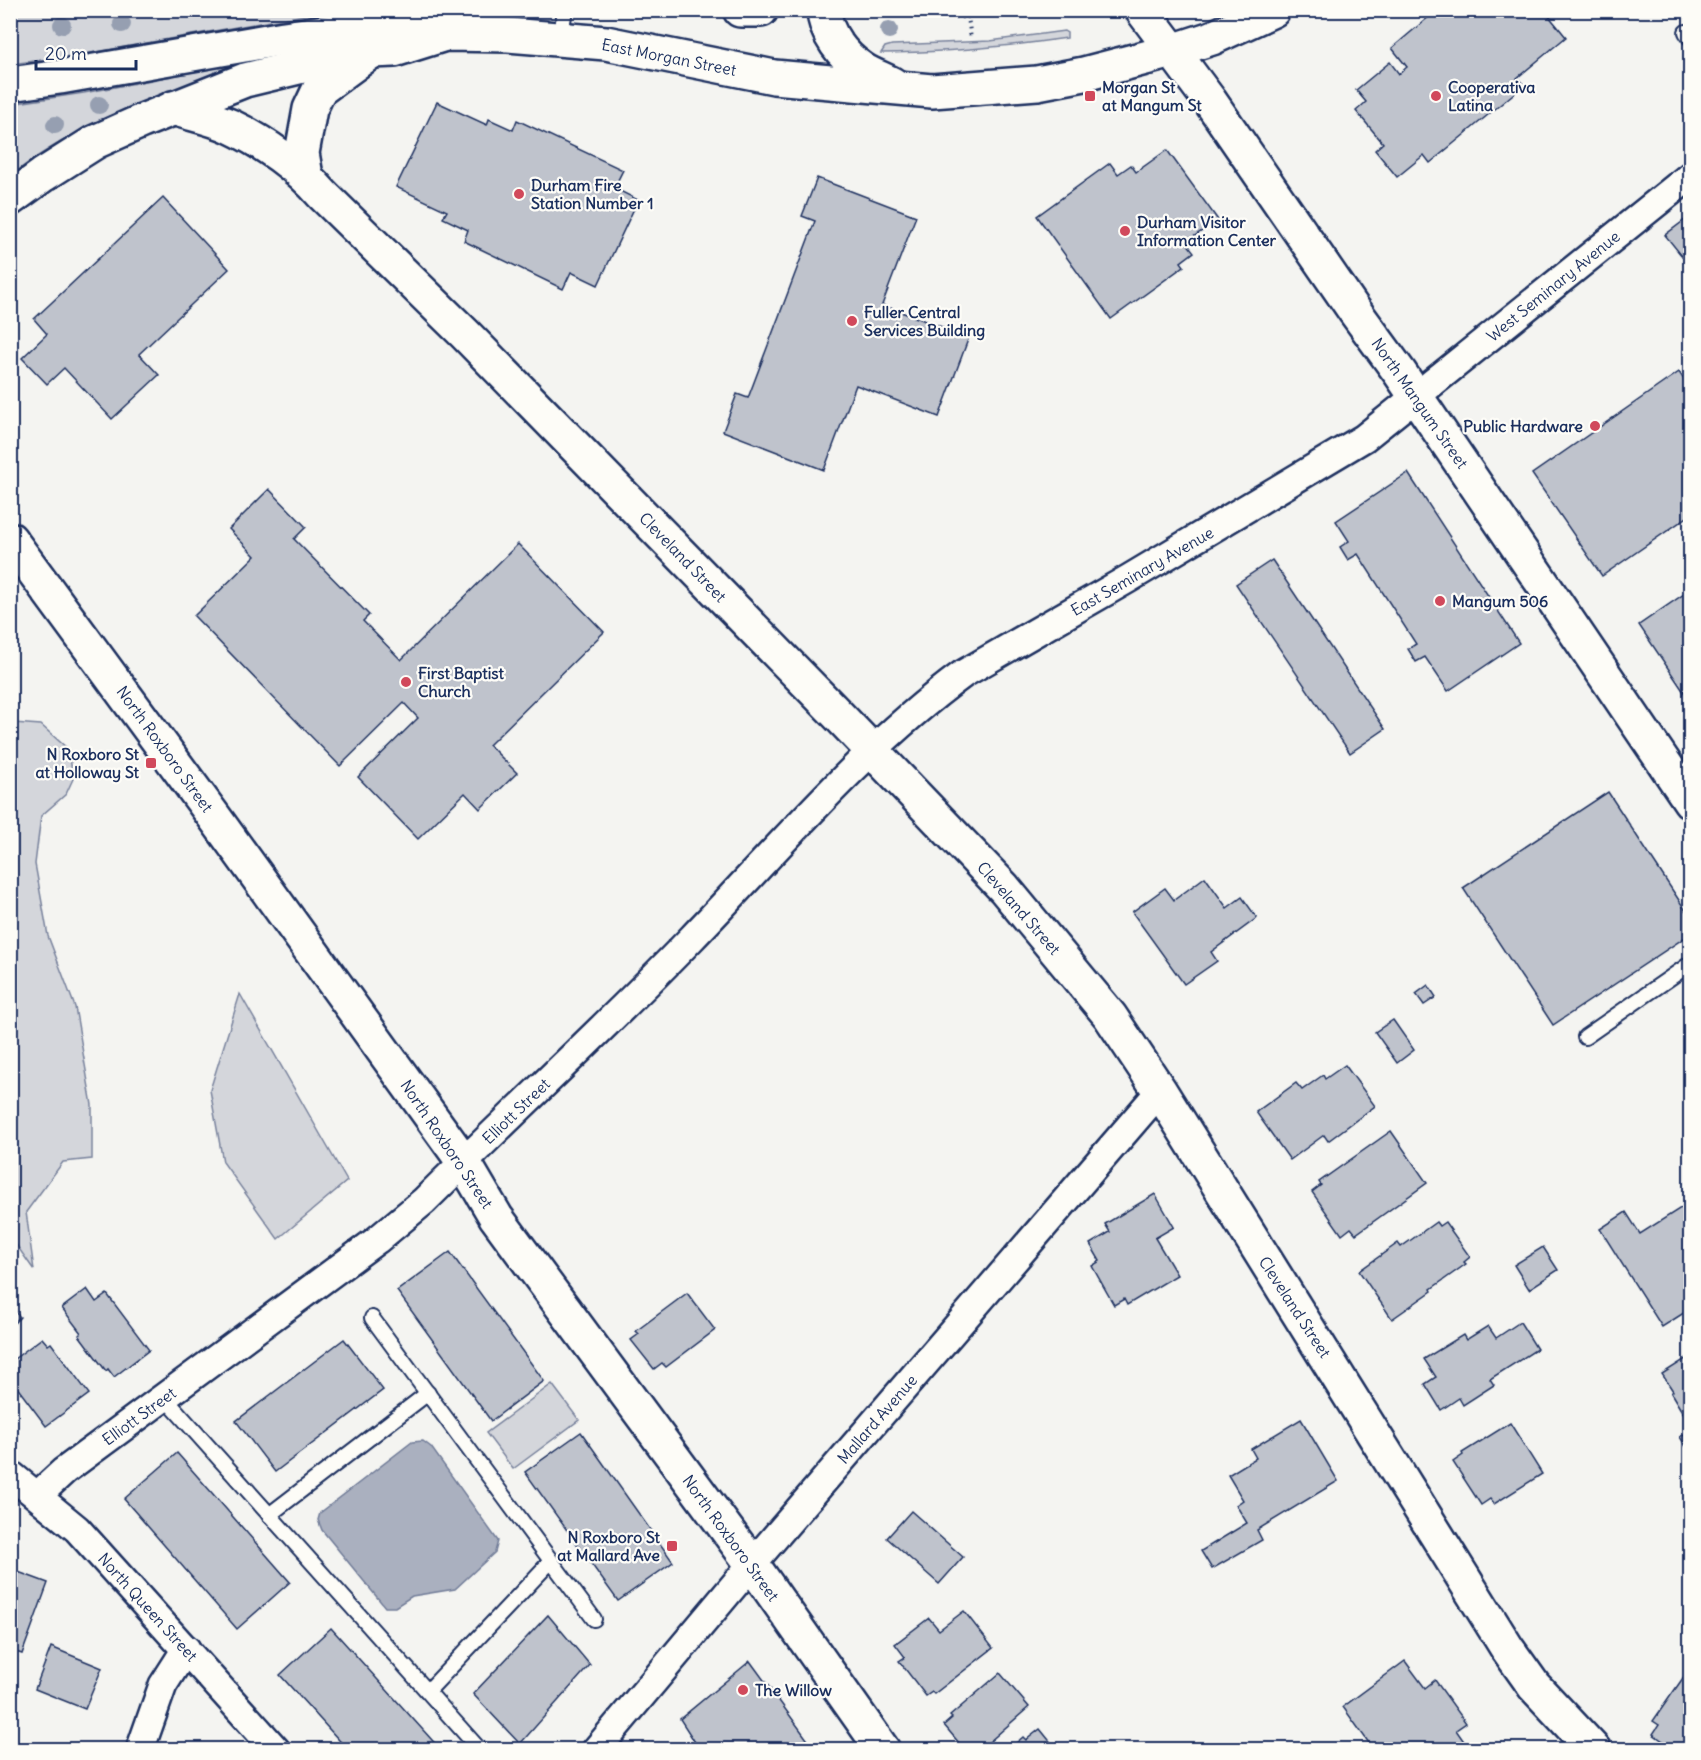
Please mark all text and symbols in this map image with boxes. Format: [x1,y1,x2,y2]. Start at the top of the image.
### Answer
scale bar [36,33,136,71]
street label: East Morgan Street [600,34,739,80]
text: 20 m [45,42,87,65]
place label: Morgan St at Mangum St [1102,77,1202,116]
place label: Cooperativa Latina [1448,77,1535,115]
marker: Morgan St at Mangum St [1083,89,1097,103]
marker: Cooperativa Latina [1429,89,1443,103]
place label: Durham Fire Station Number 1 [531,175,654,213]
marker: Durham Fire Station Number 1 [512,187,526,201]
place label: Durham Visitor Information Center [1137,212,1277,250]
marker: Durham Visitor Information Center [1118,224,1132,238]
street label: West Seminary Avenue [1482,226,1624,346]
place label: Fuller Central Services Building [864,302,985,341]
marker: Fuller Central Services Building [845,314,859,328]
street label: North Mangum Street [1367,334,1473,473]
place label: Public Hardware [1463,416,1583,436]
marker: Public Hardware [1588,419,1602,433]
street label: Cleveland Street [635,508,731,606]
street label: East Seminary Avenue [1067,522,1217,620]
place label: Mangum 506 [1452,591,1548,612]
marker: Mangum 506 [1433,594,1447,608]
place label: First Baptist Church [418,663,505,701]
marker: First Baptist Church [399,675,413,689]
street label: North Roxboro Street [112,682,218,817]
place label: N Roxboro St at Holloway St [35,744,140,783]
marker: N Roxboro St at Holloway St [144,756,158,770]
street label: Cleveland Street [973,857,1065,959]
street label: Elliott Street [478,1073,554,1148]
street label: North Roxboro Street [396,1076,498,1213]
street label: Cleveland Street [1255,1252,1336,1362]
street label: Mallard Avenue [833,1370,921,1468]
street label: Elliott Street [98,1382,180,1449]
street label: North Roxboro Street [678,1471,784,1606]
place label: N Roxboro St at Mallard Ave [557,1527,661,1565]
marker: N Roxboro St at Mallard Ave [665,1539,679,1553]
street label: North Queen Street [94,1549,202,1666]
place label: The Willow [755,1680,832,1700]
marker: The Willow [736,1683,750,1697]

